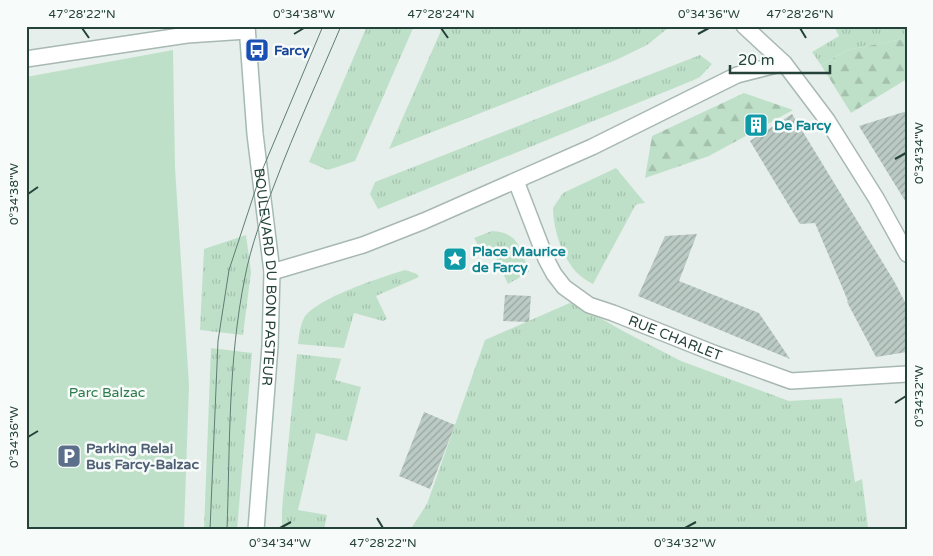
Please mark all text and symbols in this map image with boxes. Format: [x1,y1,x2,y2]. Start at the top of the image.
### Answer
text: 47°28'22"N [48,7,116,21]
text: 0°34'38"W [273,7,335,21]
text: 47°28'24"N [407,7,475,21]
text: 0°34'36"W [678,7,740,21]
text: 47°28'26"N [766,7,834,21]
bus stop icon: Farcy [244,37,270,63]
place label: Farcy [274,42,310,59]
scale bar [730,42,830,74]
text: 20 m [738,51,775,69]
building icon: De Farcy [743,112,769,138]
place label: De Farcy [774,117,832,134]
text: 0°34'34"W [912,122,926,184]
text: 0°34'38"W [7,163,21,225]
street label: BOULEVARD DU BON PASTEUR [250,167,280,386]
place label: Place Maurice de Farcy [472,243,566,276]
place icon: Place Maurice de Farcy [442,246,468,272]
street label: RUE CHARLET [626,312,725,365]
text: 0°34'32"W [912,365,926,427]
park label: Parc Balzac [69,384,145,401]
text: 0°34'36"W [7,406,21,468]
place label: Parking Relai Bus Farcy-Balzac [86,440,199,473]
parking icon: Parking Relai Bus Farcy-Balzac [56,443,82,469]
text: 0°34'34"W [249,536,311,550]
text: 47°28'22"N [349,536,417,550]
text: 0°34'32"W [654,536,716,550]

